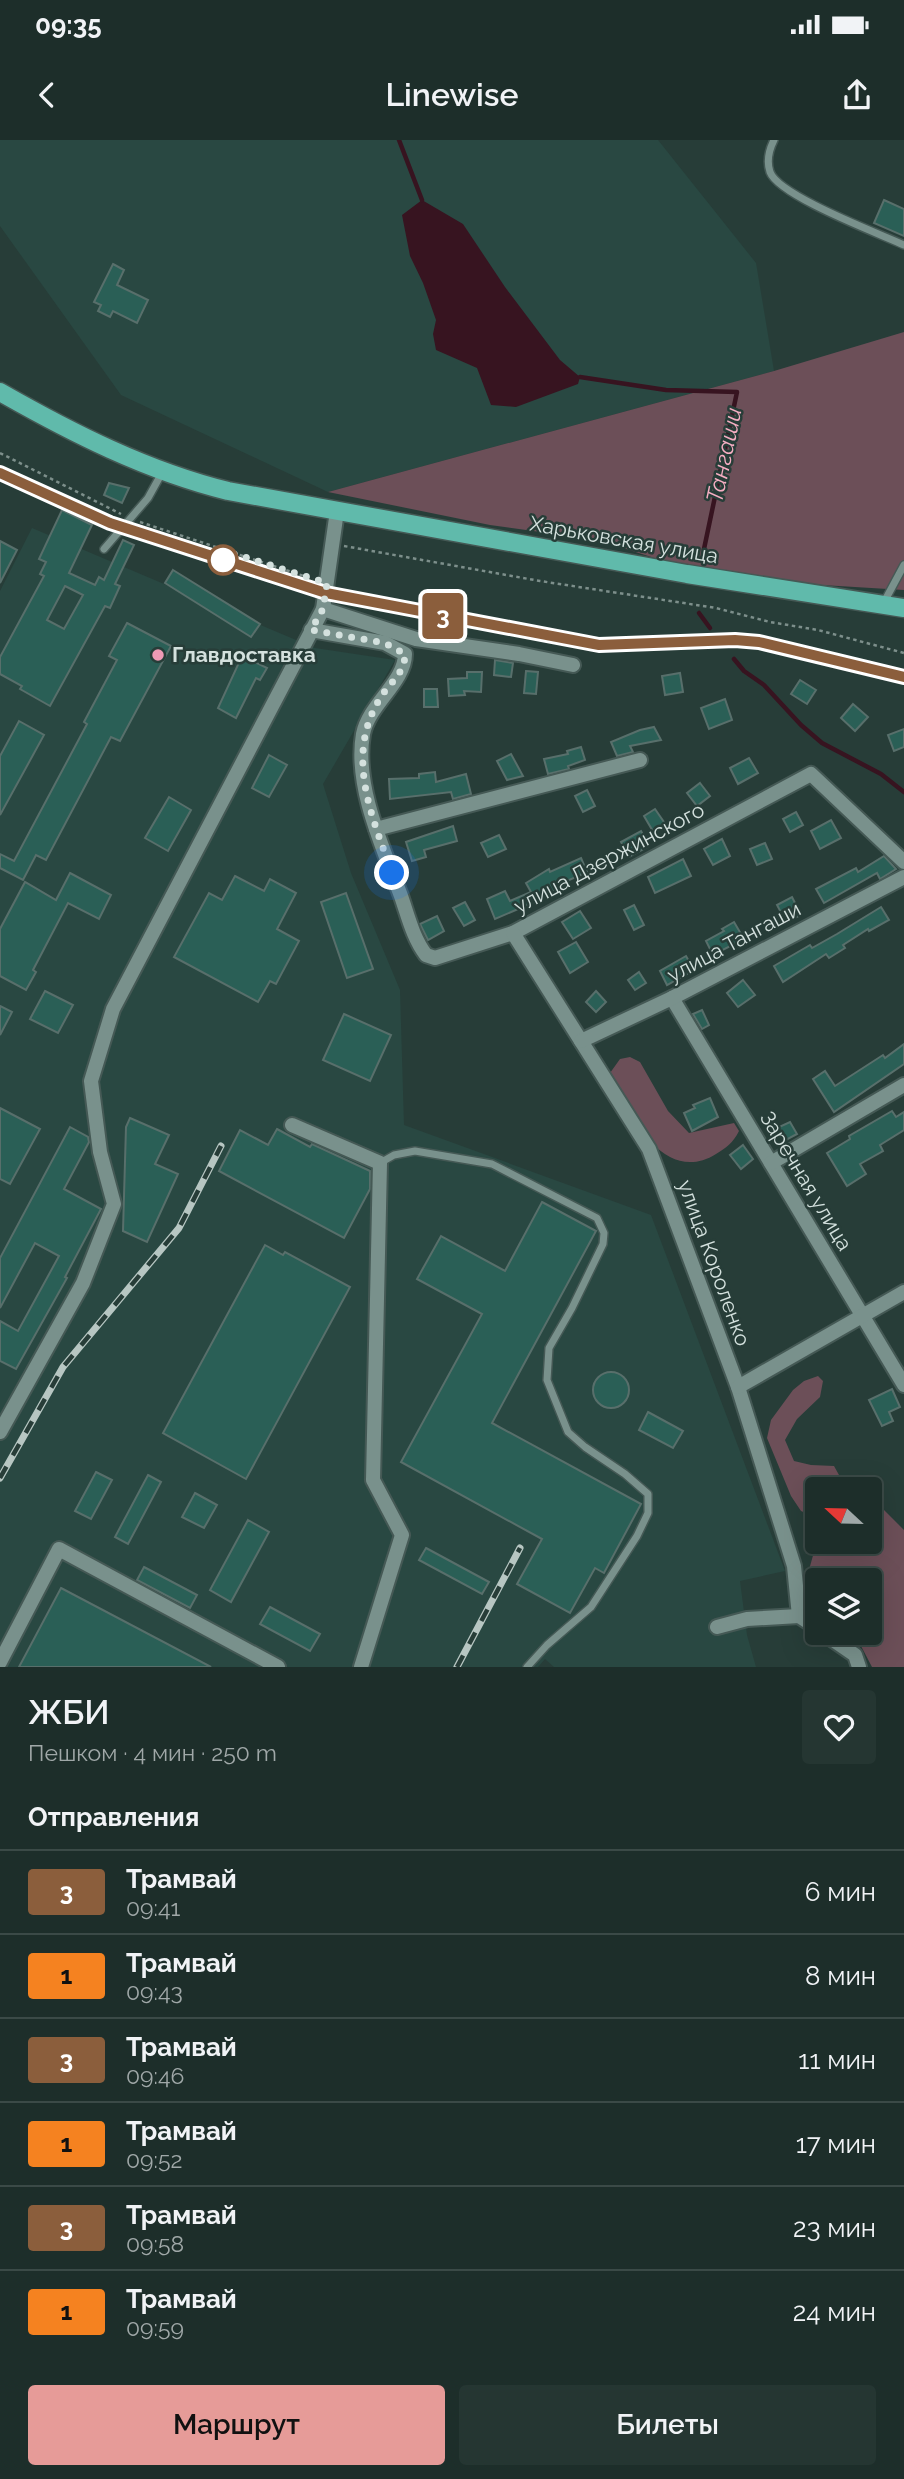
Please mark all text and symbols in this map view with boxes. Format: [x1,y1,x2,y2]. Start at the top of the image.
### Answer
text: 09:35 [35,10,102,40]
icon: back [28,76,66,114]
text: Linewise [385,76,519,113]
icon: share [838,76,876,114]
water label: Тангаши [700,405,747,505]
street label: Харьковская улица [528,511,720,568]
unlabelled marker [208,545,238,575]
line badge: 3 [420,593,466,639]
text: 3 [436,601,450,630]
place label: Главдоставка [172,642,316,667]
marker: Главдоставка [150,647,166,663]
street label: улица Дзержинского [509,797,708,918]
your location [374,855,409,890]
street label: улица Тангаши [663,896,805,987]
street label: Заречная улица [755,1107,858,1255]
street label: улица Короленко [673,1176,756,1349]
north arrow [805,1477,882,1554]
map controls [805,1477,882,1645]
button: layers [805,1568,882,1645]
button: heart [802,1690,876,1764]
text: ЖБИ [28,1693,109,1732]
text: Пешком · 4 мин · 250 m [28,1739,277,1766]
text: Отправления [28,1802,199,1832]
text: Трамвай [126,1864,237,1894]
text: 3 [60,1877,73,1906]
text: 6 мин [805,1877,876,1907]
text: 09:41 [126,1894,180,1921]
text: Трамвай [126,1948,237,1978]
text: 1 [61,1961,72,1990]
text: 8 мин [805,1961,876,1991]
text: 09:43 [126,1978,183,2005]
text: Трамвай [126,2032,237,2062]
text: 3 [60,2045,73,2074]
text: 11 мин [798,2045,876,2075]
text: 09:46 [126,2062,184,2089]
text: Трамвай [126,2116,237,2146]
text: 1 [61,2129,72,2158]
text: 17 мин [796,2129,876,2159]
text: 09:52 [126,2146,182,2173]
text: Трамвай [126,2200,237,2230]
text: 3 [60,2213,73,2242]
text: 23 мин [793,2213,876,2243]
text: 09:58 [126,2230,184,2257]
text: Трамвай [126,2284,237,2314]
text: 1 [61,2297,72,2326]
text: 24 мин [793,2297,876,2327]
text: 09:59 [126,2314,184,2341]
button: Маршрут [28,2385,445,2465]
button: Билеты [459,2385,876,2465]

